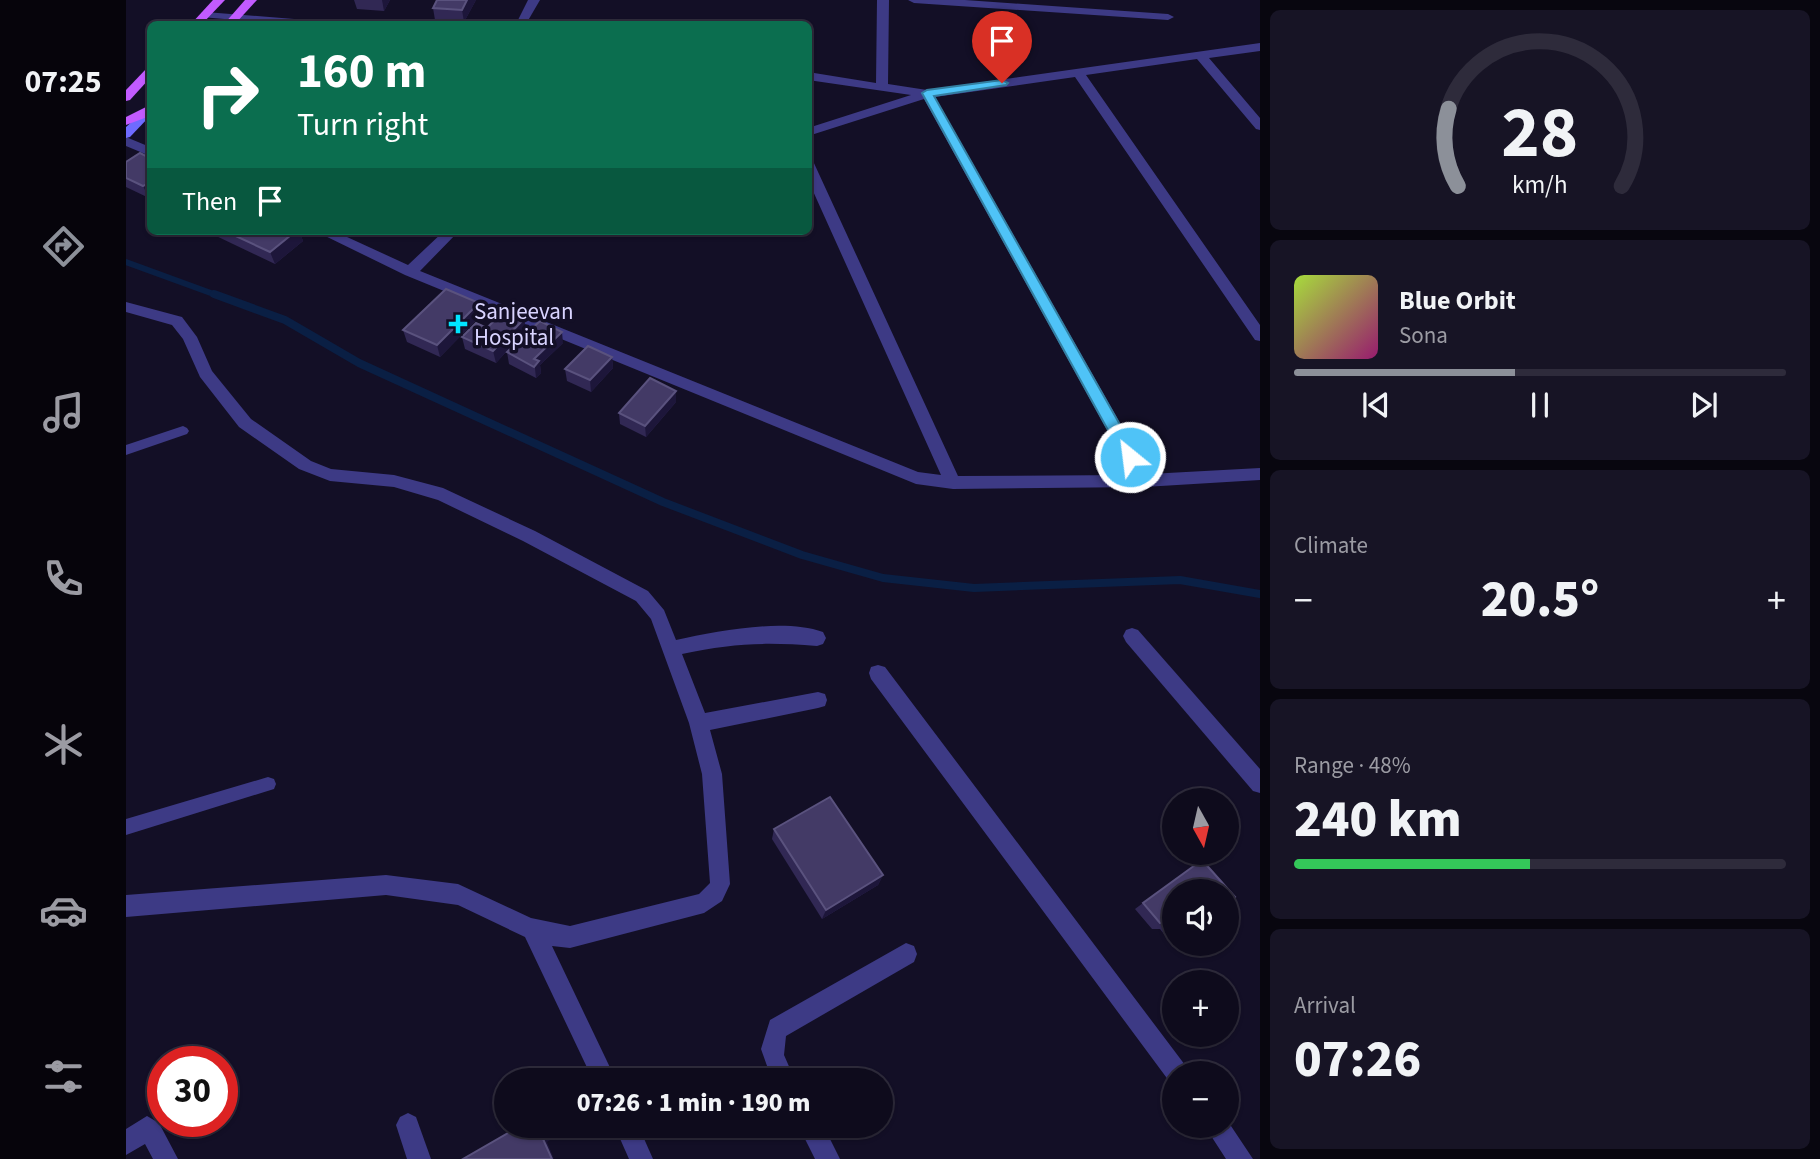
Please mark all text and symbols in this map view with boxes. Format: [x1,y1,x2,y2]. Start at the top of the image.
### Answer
pin [972,11,1032,83]
icon: arrive [983,22,1021,60]
text: 160 m [297,37,426,107]
icon: right [182,49,273,140]
text: 07:25 [24,59,102,105]
text: 28 [1502,81,1578,185]
text: Turn right [297,102,428,148]
text: km/h [1512,167,1568,203]
icon: arrive [251,182,289,220]
text: Then [182,183,237,220]
icon: directions [39,222,88,271]
text: Blue Orbit [1399,282,1516,319]
place label: Sanjeevan Hospital [474,295,574,354]
marker: Sanjeevan Hospital [448,314,468,334]
text: Sona [1399,319,1448,352]
icon: previous [1357,386,1395,424]
icon: pause [1521,386,1559,424]
icon: next [1685,386,1723,424]
icon: music [39,388,88,437]
position arrow [1093,420,1167,494]
text: Climate [1294,529,1368,562]
icon: phone [39,554,88,603]
text: 20.5° [1481,563,1599,637]
text: − [1294,574,1313,628]
text: + [1767,574,1786,628]
icon: climate [39,720,88,769]
text: Range · 48% [1294,749,1411,782]
text: 240 km [1294,783,1462,857]
north arrow [1162,788,1239,864]
map controls [1162,788,1239,1138]
button: sound [1162,879,1239,956]
icon: car [39,886,88,935]
button: + [1162,970,1239,1047]
text: Arrival [1294,989,1356,1022]
text: 07:26 [1294,1023,1421,1097]
speed limit sign: 30 [147,1046,238,1137]
icon: filters [39,1052,88,1101]
button: − [1162,1061,1239,1138]
text: 07:26 · 1 min · 190 m [577,1084,810,1121]

